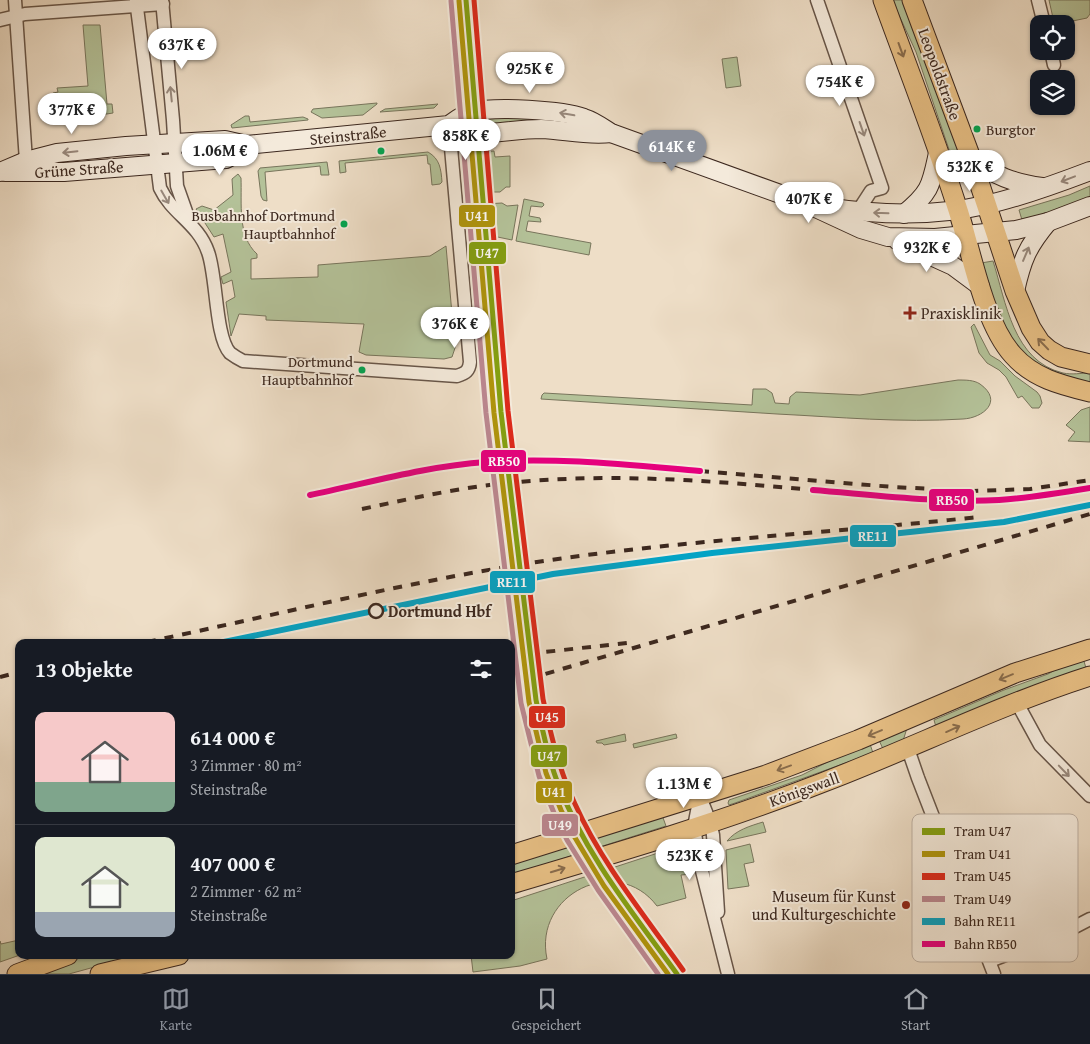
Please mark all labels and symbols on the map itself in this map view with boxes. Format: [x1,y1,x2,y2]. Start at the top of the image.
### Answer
street label: Leopoldstraße [912,25,968,123]
pin: 637K € [141,28,223,70]
one-way arrow [897,42,906,58]
pin: 925K € [489,52,571,94]
pin: 754K € [799,64,881,107]
one-way arrow [166,86,176,102]
pin: 377K € [31,92,113,135]
one-way arrow [559,109,575,119]
street label: Steinstraße [308,119,388,151]
pin: 858K € [425,119,507,161]
place label: Burgtor [986,119,1035,140]
one-way arrow [858,120,867,136]
marker: Burgtor [972,124,982,134]
pin: 614K € [631,130,713,172]
pin: 1.06M € [174,134,266,176]
unlabelled marker [376,146,386,156]
one-way arrow [62,147,78,157]
pin: 532K € [929,150,1011,192]
street label: Grüne Straße [34,154,124,184]
one-way arrow [1060,175,1076,184]
pin: 407K € [768,182,850,224]
one-way arrow [160,189,170,204]
line badge: U41 [458,204,496,228]
place label: Busbahnhof Dortmund Hauptbahnhof [191,205,337,244]
text: U41 [465,206,489,226]
one-way arrow [873,208,889,217]
marker: Busbahnhof Dortmund Hauptbahnhof [339,219,349,229]
pin: 932K € [886,230,968,273]
line badge: U47 [468,241,507,265]
text: U47 [475,243,499,263]
one-way arrow [1021,247,1031,262]
place label: Praxisklinik [921,301,1002,325]
pin: 376K € [414,306,496,349]
marker: Praxisklinik [903,306,917,320]
one-way arrow [1037,338,1049,350]
place label: Dortmund Hauptbahnhof [262,351,355,390]
marker: Dortmund Hauptbahnhof [357,365,367,375]
line badge: RB50 [480,449,527,473]
text: RB50 [488,451,520,471]
line badge: RB50 [928,488,975,512]
text: RB50 [936,490,968,510]
line badge: RE11 [849,524,897,548]
text: RE11 [858,526,888,546]
line badge: RE11 [489,570,536,594]
text: RE11 [497,572,527,592]
place label: Dortmund Hbf [388,599,493,623]
marker: Dortmund Hbf [368,603,384,619]
one-way arrow [999,673,1014,682]
line badge: U45 [528,705,566,729]
text: U45 [535,707,559,727]
one-way arrow [945,724,960,733]
one-way arrow [868,728,883,738]
line badge: U47 [530,744,568,768]
text: U47 [537,746,561,766]
one-way arrow [777,764,792,773]
street label: Königswall [766,765,843,813]
one-way arrow [1058,765,1070,778]
pin: 1.13M € [638,766,730,809]
line badge: U41 [535,780,573,804]
text: U41 [542,782,566,802]
line badge: U49 [541,813,579,837]
legend [912,814,1078,962]
text: U49 [548,815,572,835]
text: Tram U47 [954,821,1012,841]
pin: 523K € [649,838,731,881]
text: Tram U41 [954,844,1011,864]
one-way arrow [550,864,566,874]
text: Tram U45 [954,866,1011,886]
place label: Museum für Kunst und Kulturgeschichte [752,884,896,926]
text: Tram U49 [954,889,1012,909]
marker: Museum für Kunst und Kulturgeschichte [900,899,912,911]
text: Bahn RE11 [954,911,1016,931]
text: Bahn RB50 [954,934,1017,954]

